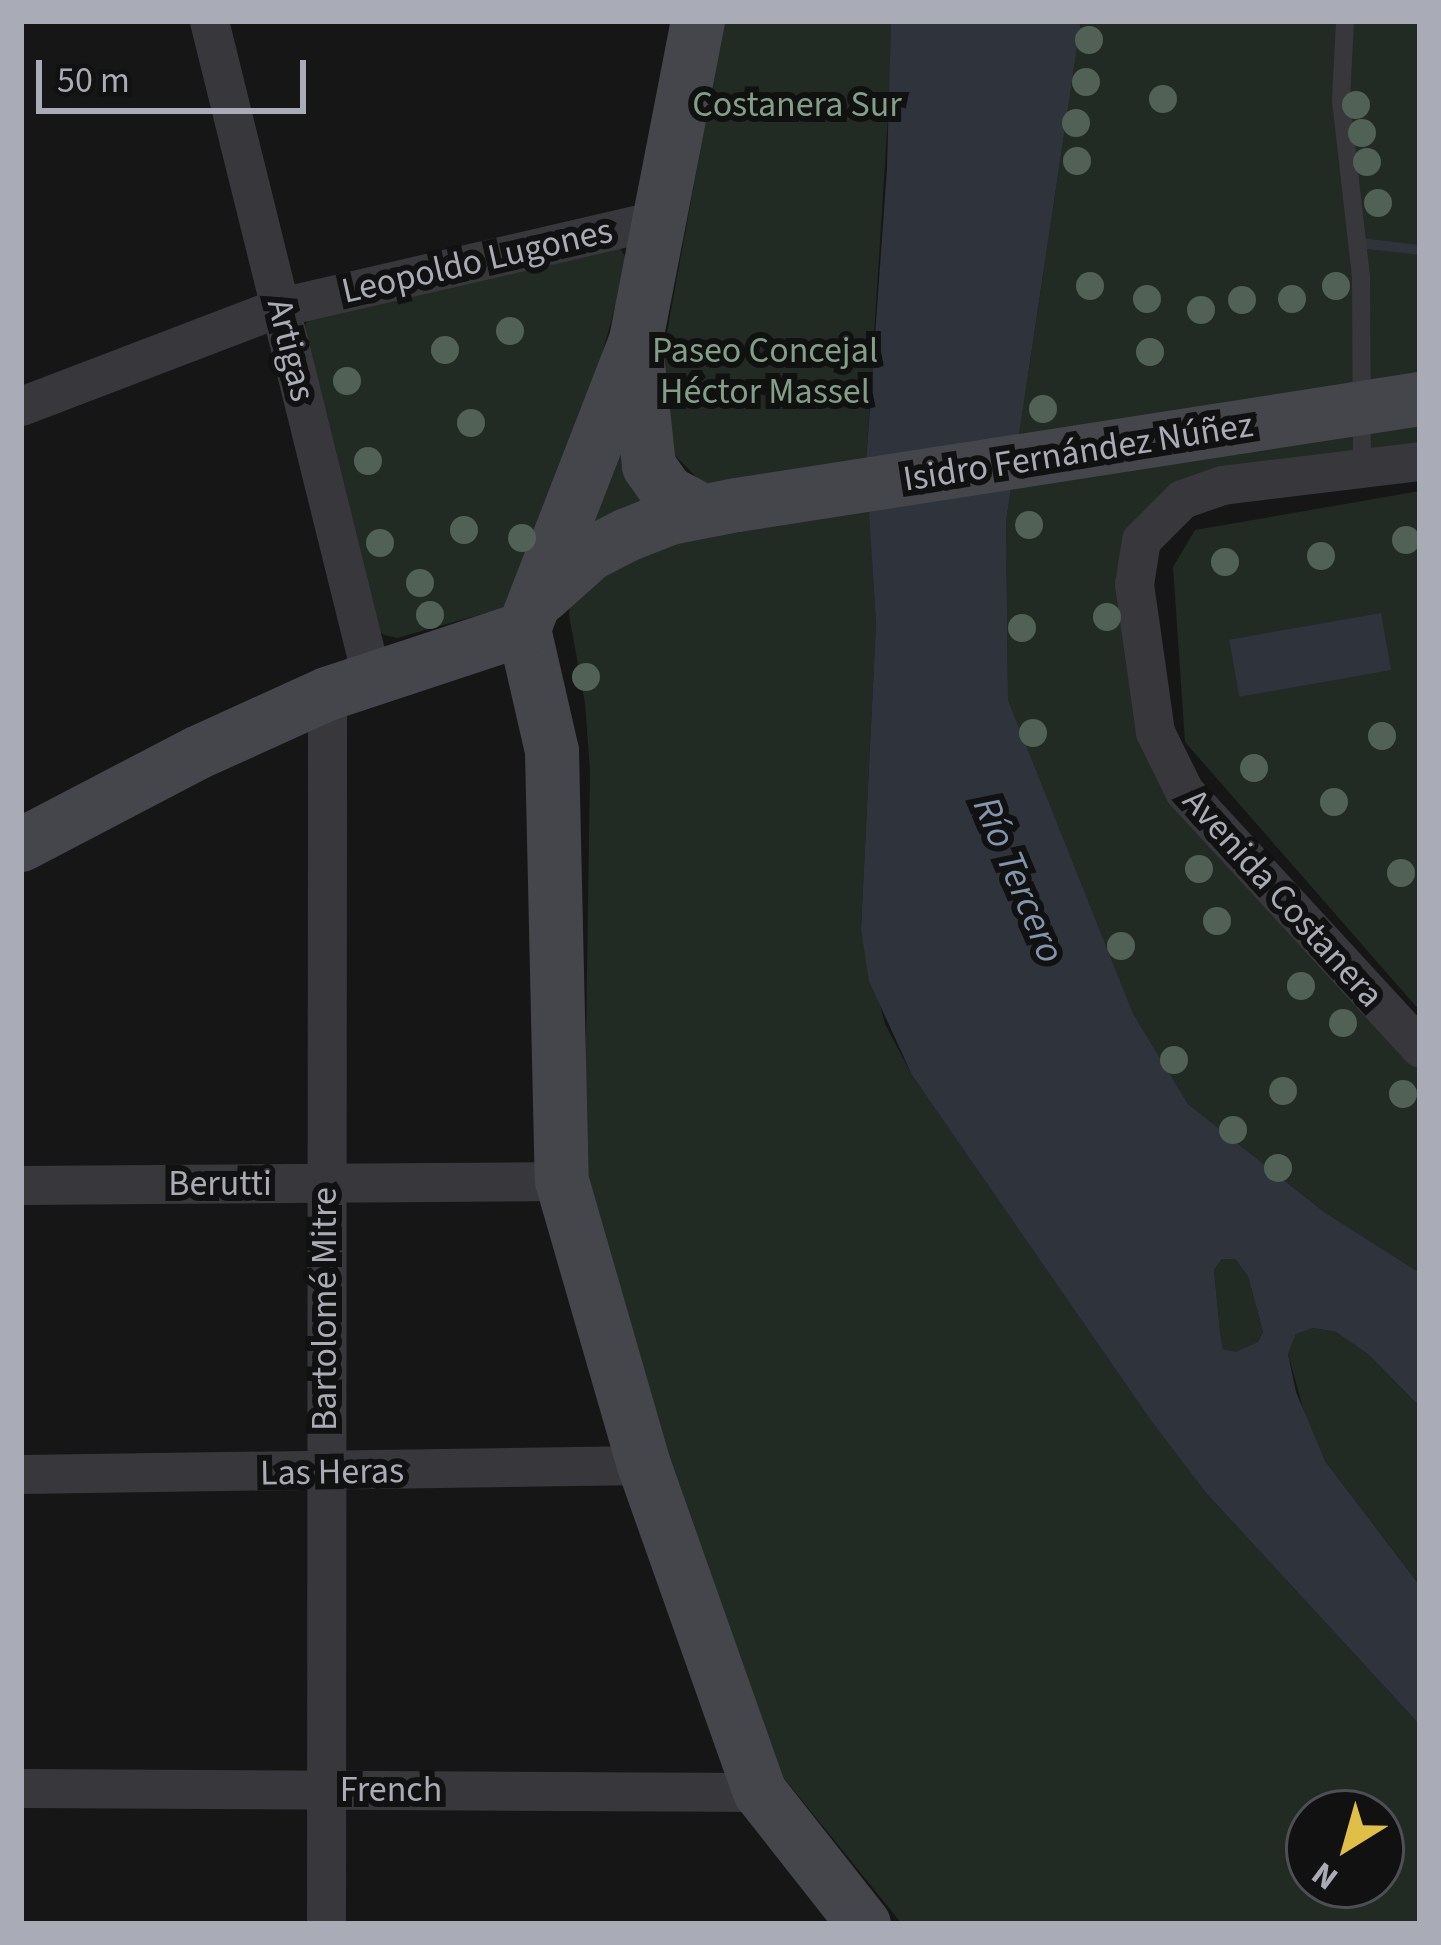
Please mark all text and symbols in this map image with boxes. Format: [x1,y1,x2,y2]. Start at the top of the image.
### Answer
scale bar [42,36,312,110]
text: 50 m [57,55,130,106]
park label: Costanera Sur [692,83,902,127]
street label: Leopoldo Lugones [338,209,616,313]
street label: Artigas [257,294,325,406]
park label: Paseo Concejal Héctor Massel [652,328,878,413]
street label: Isidro Fernández Núñez [900,403,1256,501]
street label: Avenida Costanera [1174,780,1392,1016]
water label: Río Tercero [962,790,1074,970]
street label: Berutti [168,1162,272,1206]
street label: Bartolomé Mitre [303,1187,347,1431]
street label: Las Heras [260,1449,404,1495]
street label: French [340,1768,442,1812]
north arrow [1285,1789,1405,1909]
text: N [1302,1850,1348,1901]

